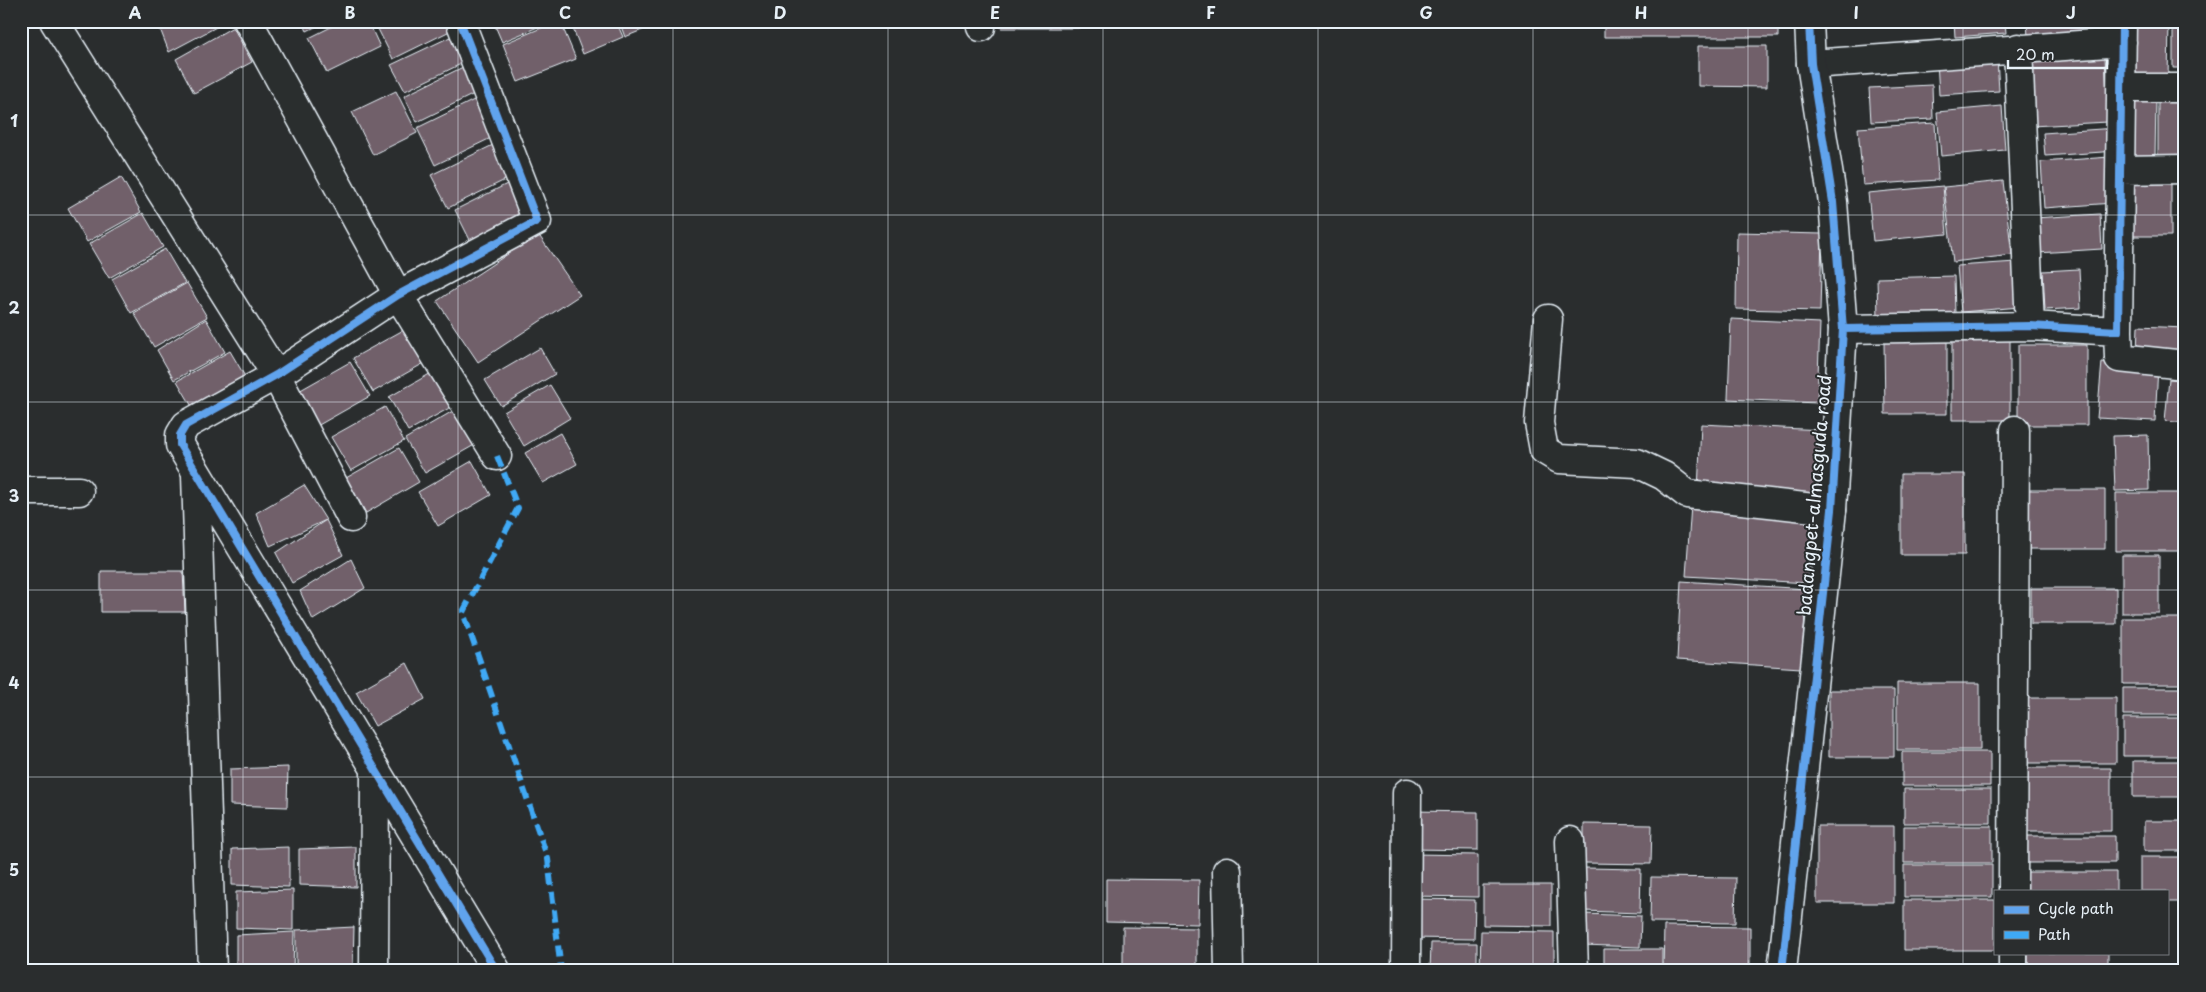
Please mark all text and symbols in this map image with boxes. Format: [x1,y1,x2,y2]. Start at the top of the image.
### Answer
text: A [129,0,142,24]
text: B [345,0,356,24]
text: C [559,0,571,24]
text: D [774,0,786,24]
text: E [990,0,1000,24]
text: F [1206,0,1216,24]
text: G [1419,0,1433,24]
text: H [1635,0,1647,24]
text: I [1853,0,1859,24]
text: J [2066,0,2076,24]
scale bar [2008,38,2107,70]
text: 20 m [2016,42,2055,65]
text: 1 [10,108,18,132]
text: 2 [8,295,20,319]
street label: badangpet-almasguda road [1790,374,1837,616]
text: 3 [9,483,19,507]
text: 4 [9,670,20,694]
text: 5 [9,857,19,881]
legend [1994,890,2168,954]
text: Cycle path [2038,896,2114,919]
text: Path [2038,922,2070,945]

